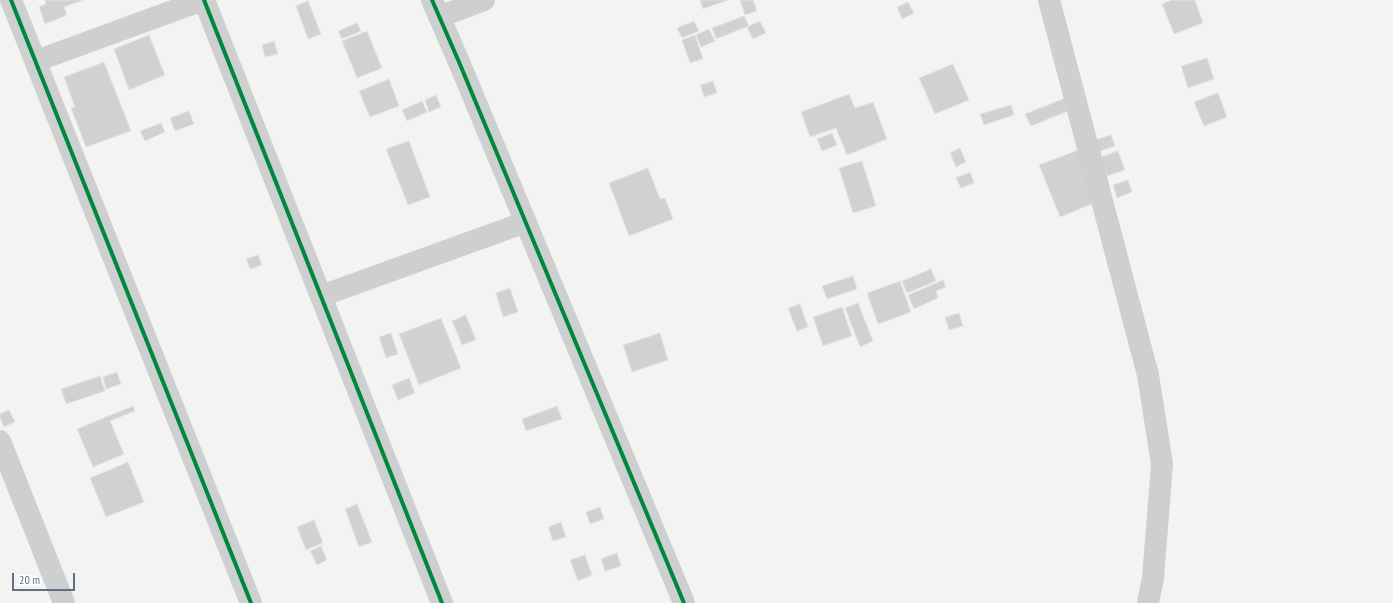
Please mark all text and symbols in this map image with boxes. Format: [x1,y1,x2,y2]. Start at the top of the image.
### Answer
scale bar [14,565,77,591]
text: 20 m [19,572,40,587]

